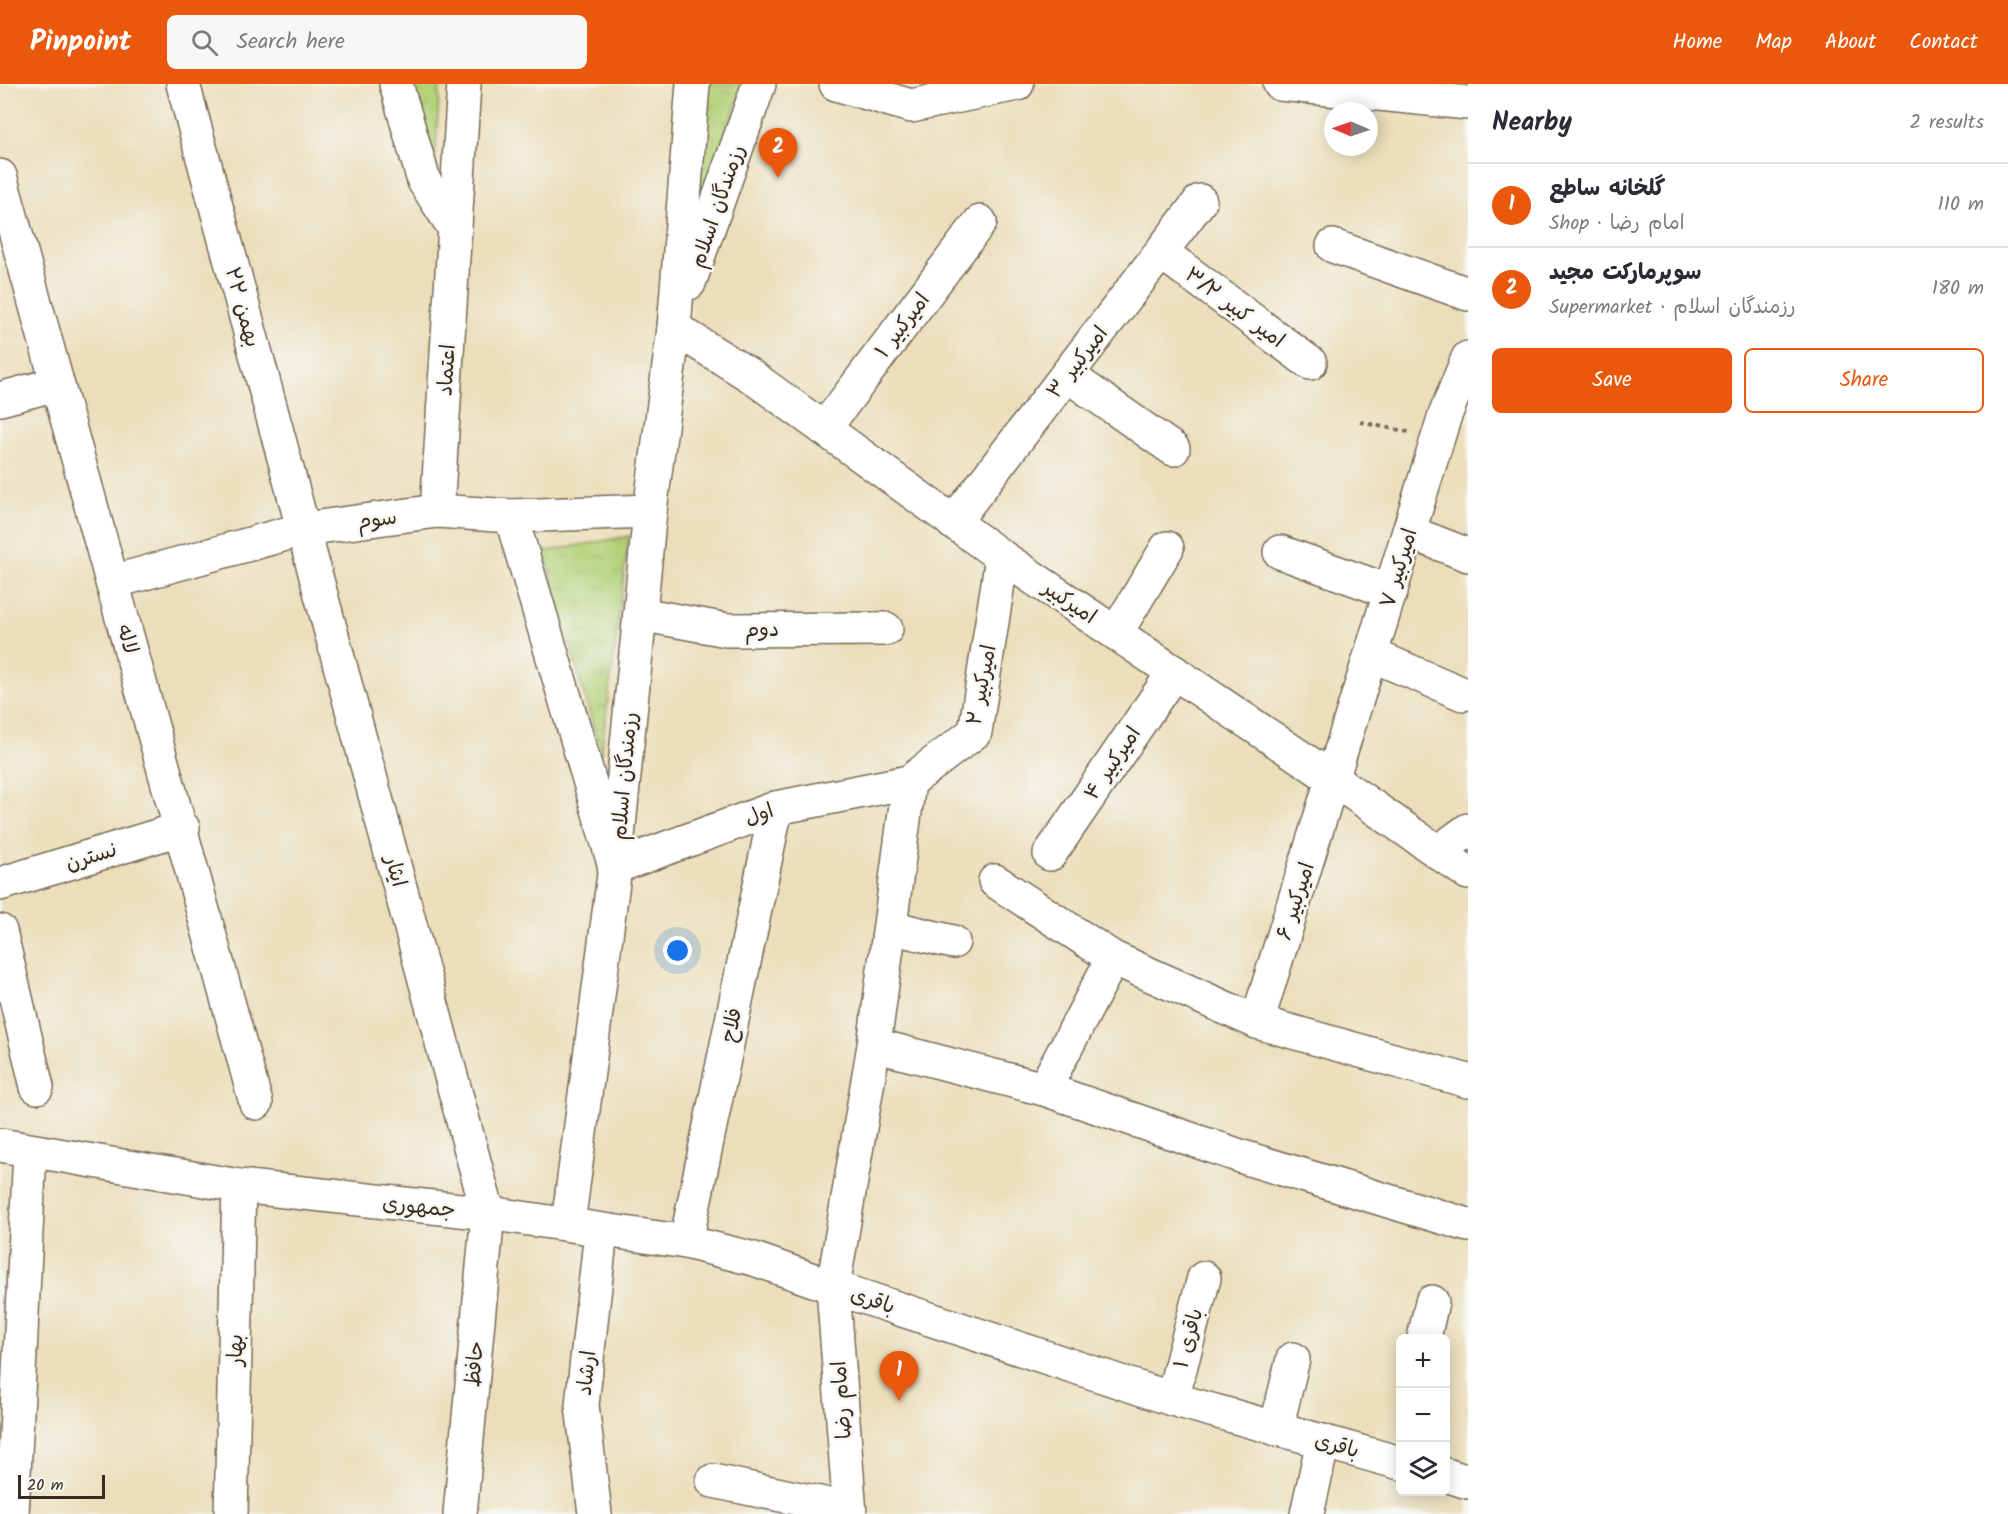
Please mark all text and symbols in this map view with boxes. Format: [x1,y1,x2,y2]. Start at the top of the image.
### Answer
search box [167,15,587,69]
text: Pinpoint [30,20,131,65]
text: Search here [236,25,345,60]
icon: search [188,26,221,59]
text: Home [1673,26,1722,59]
text: Map [1755,26,1792,59]
text: About [1825,26,1876,59]
text: Contact [1909,26,1978,59]
north arrow [1324,102,1378,156]
text: Nearby [1492,102,1572,144]
text: 2 results [1909,107,1984,139]
pin: 2 [758,128,798,178]
street label: رزمندگان اسلام [682,140,755,273]
text: گلخانه ساطع [1549,172,1665,207]
text: 1 [1508,189,1515,221]
text: 110 m [1938,189,1984,221]
text: Shop · امام رضا [1549,208,1685,240]
text: سوپرمارکت مجید [1549,256,1701,291]
street label: امیر کبیر ۳/۲ [1177,259,1291,357]
street label: ۲۲ بهمن [215,263,268,351]
text: 2 [1506,273,1517,305]
text: 180 m [1932,273,1984,305]
street label: امیرکبیر ۱ [867,286,939,366]
text: Supermarket · رزمندگان اسلام [1549,292,1796,324]
street label: امیرکبیر ۳ [1039,319,1117,406]
street label: اعتماد [429,343,466,397]
button: Save [1492,348,1732,413]
button: Share [1744,348,1984,413]
street label: سوم [355,501,399,540]
street label: امیرکبیر ۷ [1372,524,1427,613]
street label: امیرکبیر [1034,572,1103,633]
street label: دوم [745,614,779,647]
street label: لاله [107,621,146,658]
street label: امیرکبیر ۲ [958,642,1006,728]
street label: رزمندگان اسلام [603,711,648,842]
street label: امیرکبیر ۴ [1076,720,1150,808]
street label: اول [740,795,779,836]
street label: نسترن [62,834,121,881]
street label: ایثار [374,850,415,891]
street label: امیرکبیر ۶ [1268,858,1324,945]
your location [663,936,692,965]
street label: فلاح [713,1005,752,1046]
street label: جمهوری [381,1187,457,1228]
street label: باقری [846,1279,899,1324]
street label: باقری ۱ [1166,1305,1213,1372]
street label: بهار [220,1334,253,1368]
map controls [1396,1334,1450,1496]
button: + [1396,1334,1450,1388]
street label: حافظ [457,1340,494,1389]
street label: ارشاد [569,1349,606,1397]
pin: 1 [880,1352,918,1401]
street label: امام رضا [823,1360,862,1440]
button: − [1396,1388,1450,1442]
street label: باقری [1311,1425,1363,1468]
button: layers [1396,1442,1450,1496]
scale bar [18,1472,105,1500]
text: 20 m [27,1473,63,1498]

